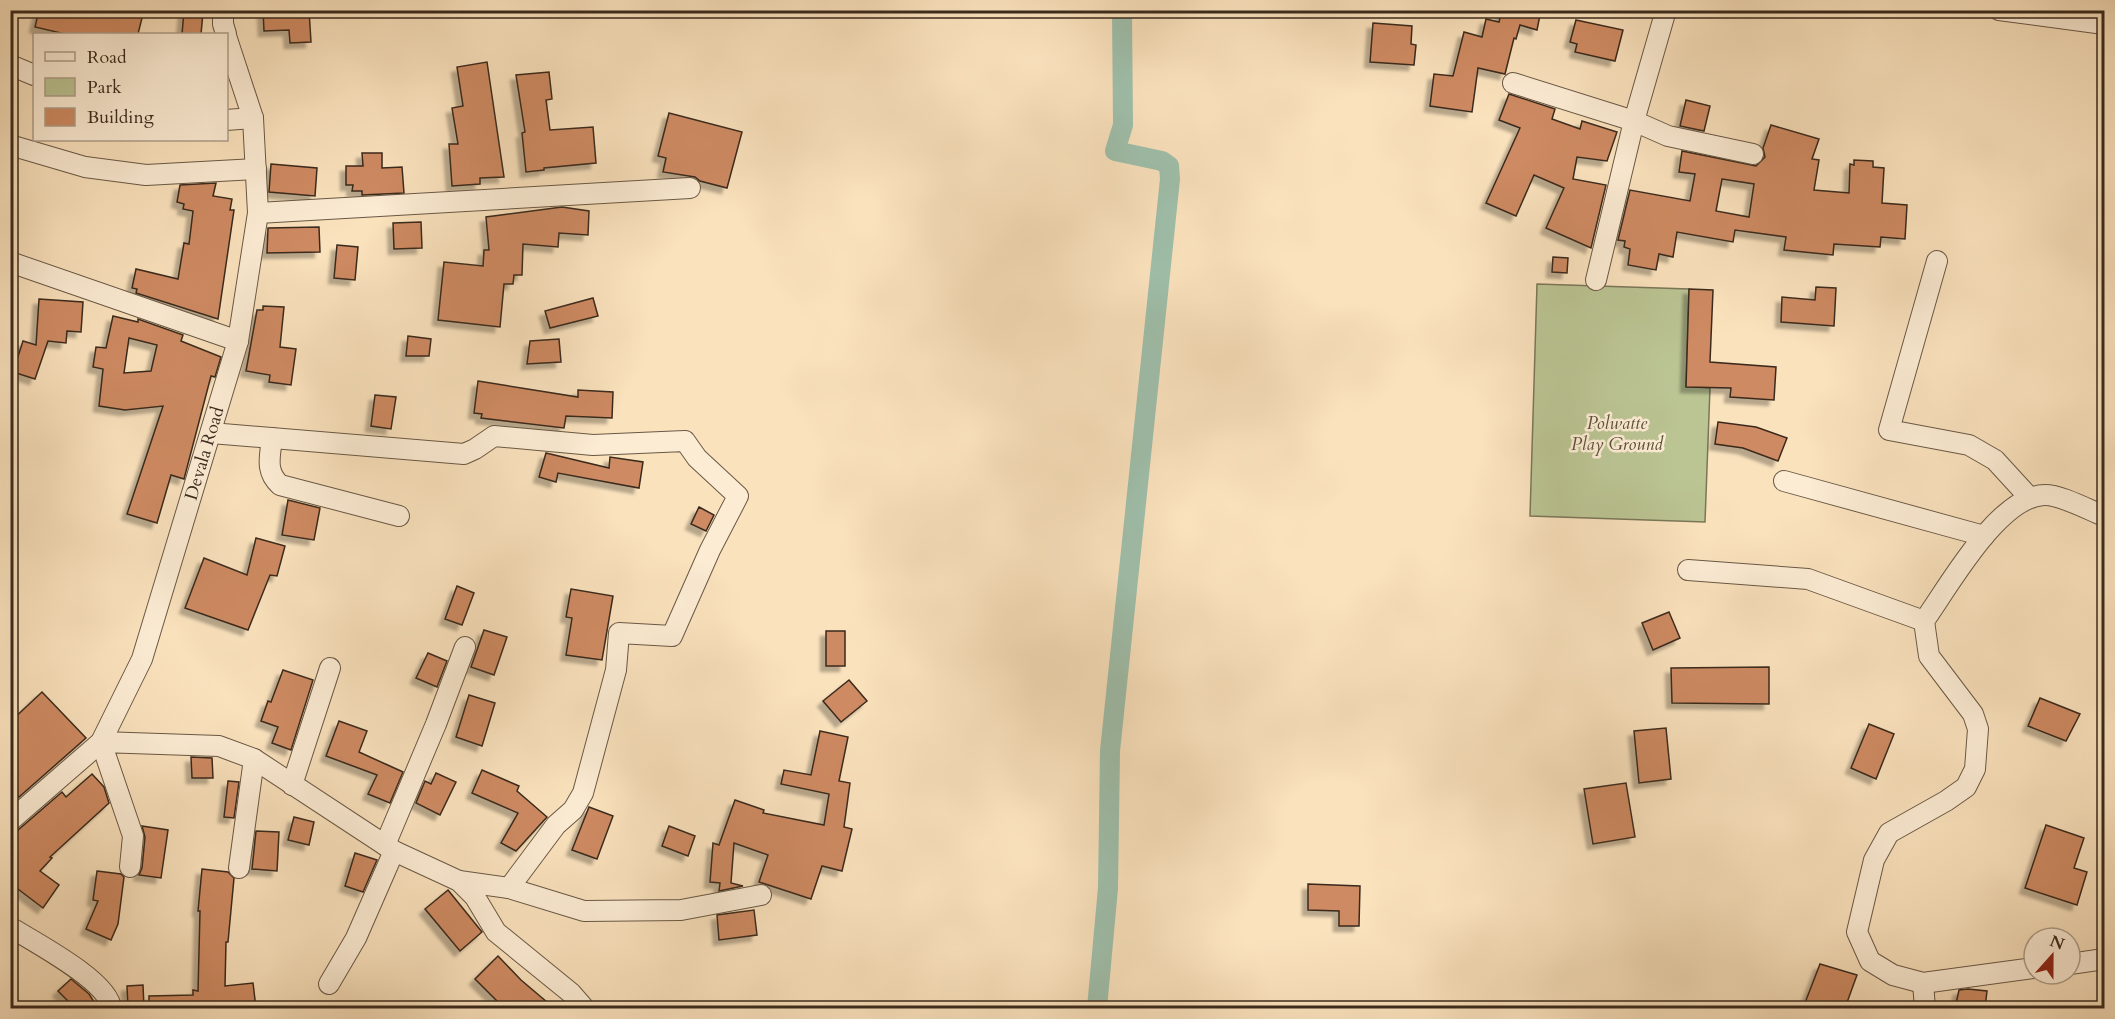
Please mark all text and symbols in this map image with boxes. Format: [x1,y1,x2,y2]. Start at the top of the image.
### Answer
legend [33,33,228,141]
text: Road [87,45,127,70]
text: Park [87,75,122,100]
text: Building [87,105,155,130]
street label: Devala Road [179,403,231,503]
park label: Polwatte Play Ground [1571,411,1664,457]
north arrow [2022,926,2082,986]
text: N [2047,930,2068,956]

